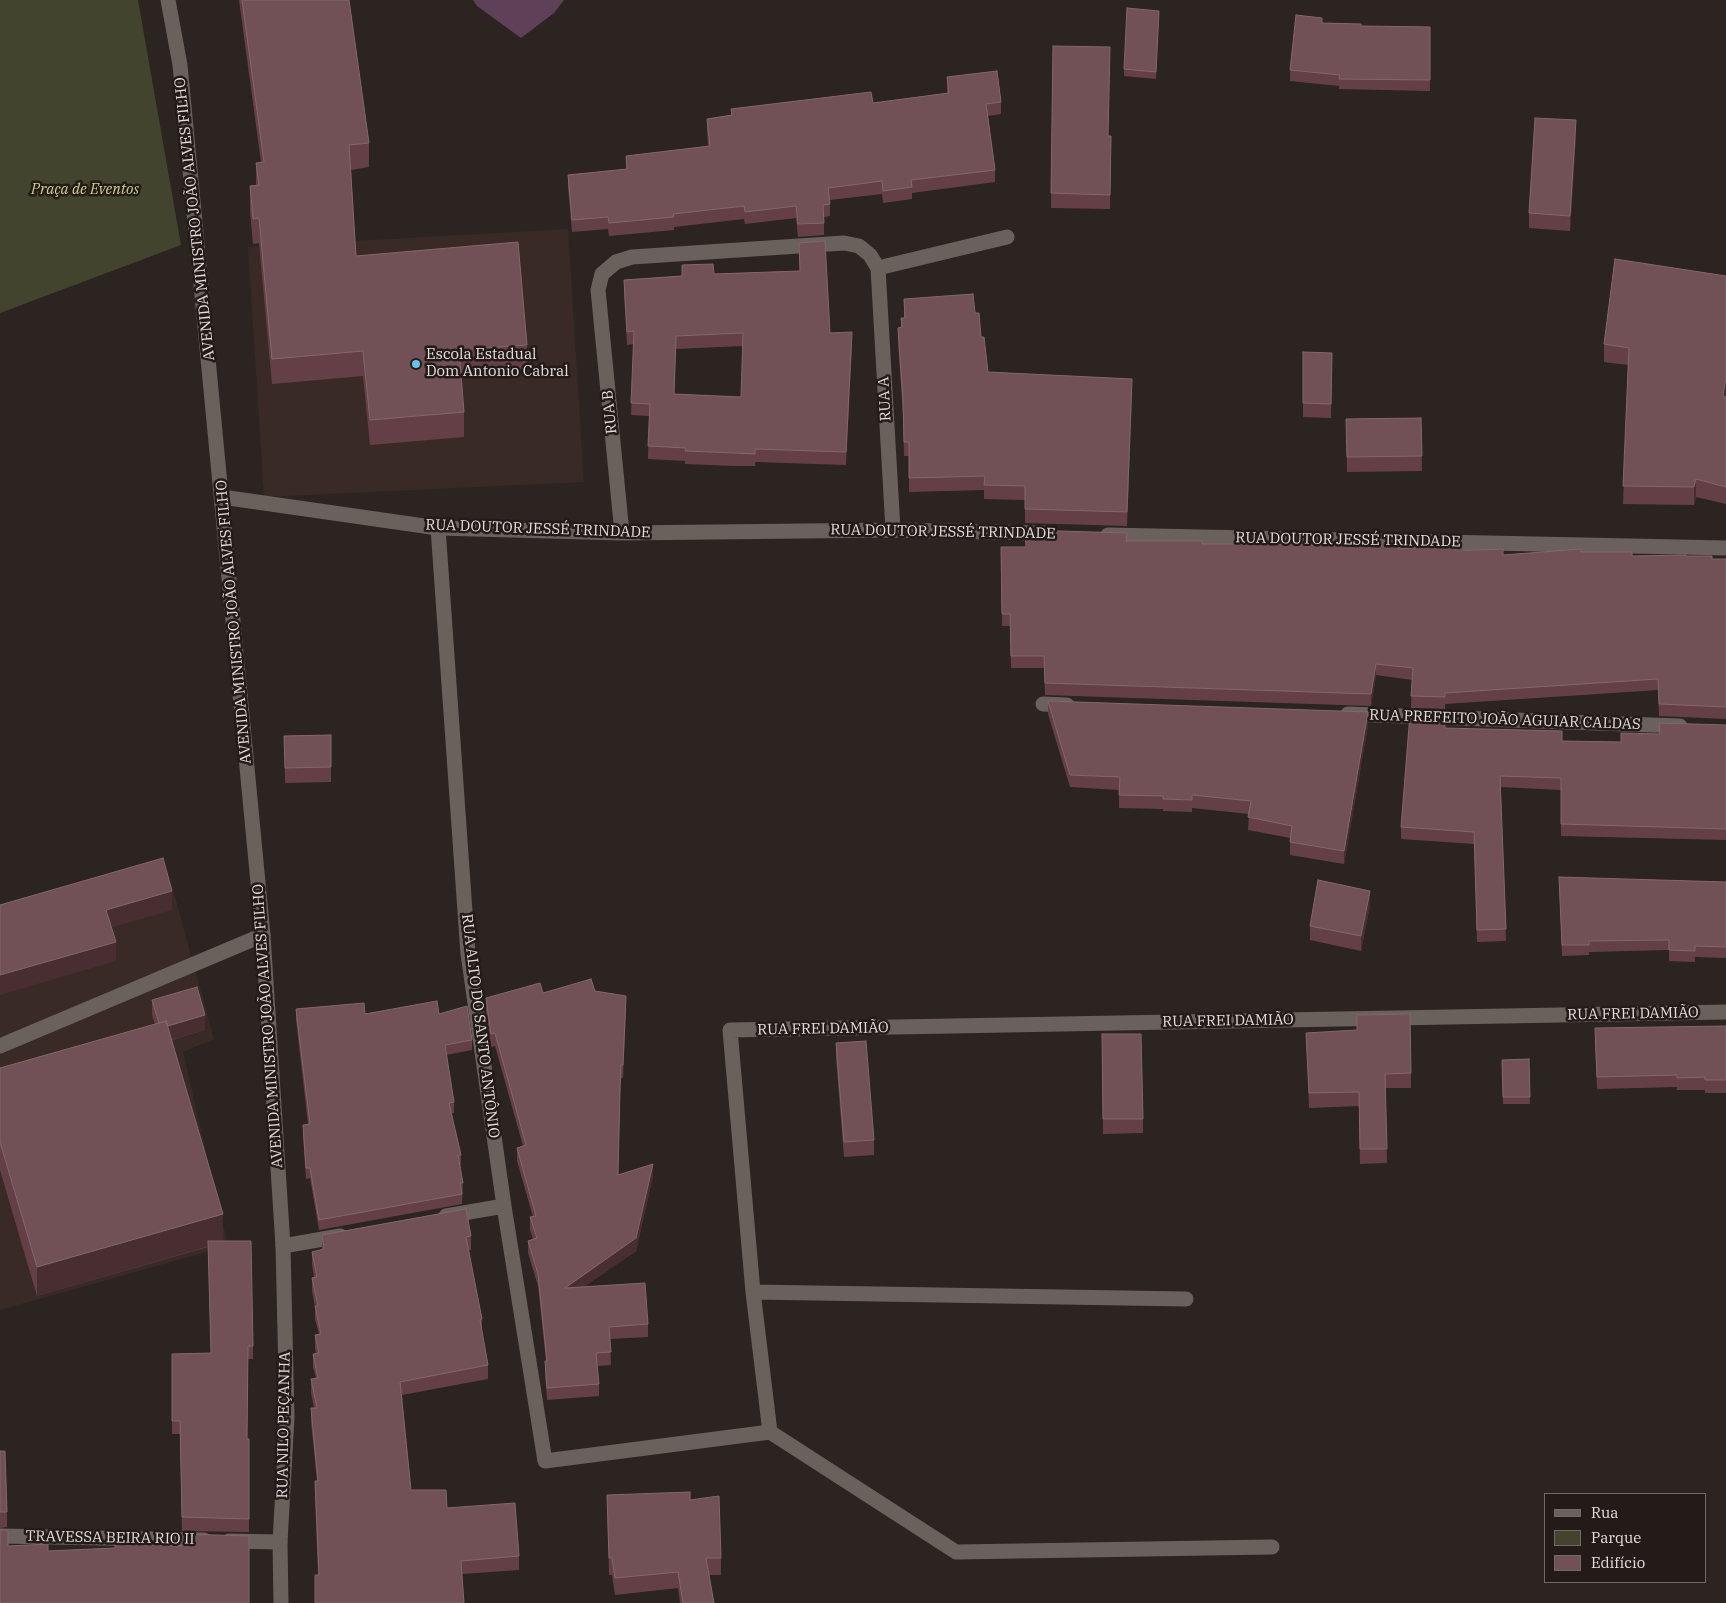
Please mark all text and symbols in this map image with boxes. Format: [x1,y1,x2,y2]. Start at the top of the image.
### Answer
street label: AVENIDA MINISTRO JOÃO ALVES FILHO [171,76,219,362]
park label: Praça de Eventos [31,181,139,199]
place label: Escola Estadual Dom Antonio Cabral [426,346,569,381]
marker: Escola Estadual Dom Antonio Cabral [410,358,422,370]
street label: RUA A [875,376,895,422]
street label: RUA B [599,389,621,435]
street label: AVENIDA MINISTRO JOÃO ALVES FILHO [213,479,255,765]
street label: RUA DOUTOR JESSÉ TRINDADE [425,516,651,542]
street label: RUA DOUTOR JESSÉ TRINDADE [830,521,1056,543]
street label: RUA DOUTOR JESSÉ TRINDADE [1235,529,1461,551]
street label: RUA PREFEITO JOÃO AGUIAR CALDAS [1369,706,1641,734]
street label: AVENIDA MINISTRO JOÃO ALVES FILHO [249,883,287,1169]
street label: RUA ALTO DO SANTO ANTÔNIO [457,913,503,1139]
street label: RUA FREI DAMIÃO [1567,1004,1699,1024]
street label: RUA FREI DAMIÃO [1162,1011,1294,1031]
street label: RUA FREI DAMIÃO [757,1019,889,1039]
street label: RUA NILO PEÇANHA [274,1352,294,1498]
legend [1544,1493,1706,1583]
text: Rua [1591,1503,1618,1522]
street label: TRAVESSA BEIRA RIO II [25,1528,195,1548]
text: Parque [1591,1528,1641,1547]
text: Edifício [1591,1553,1645,1572]

